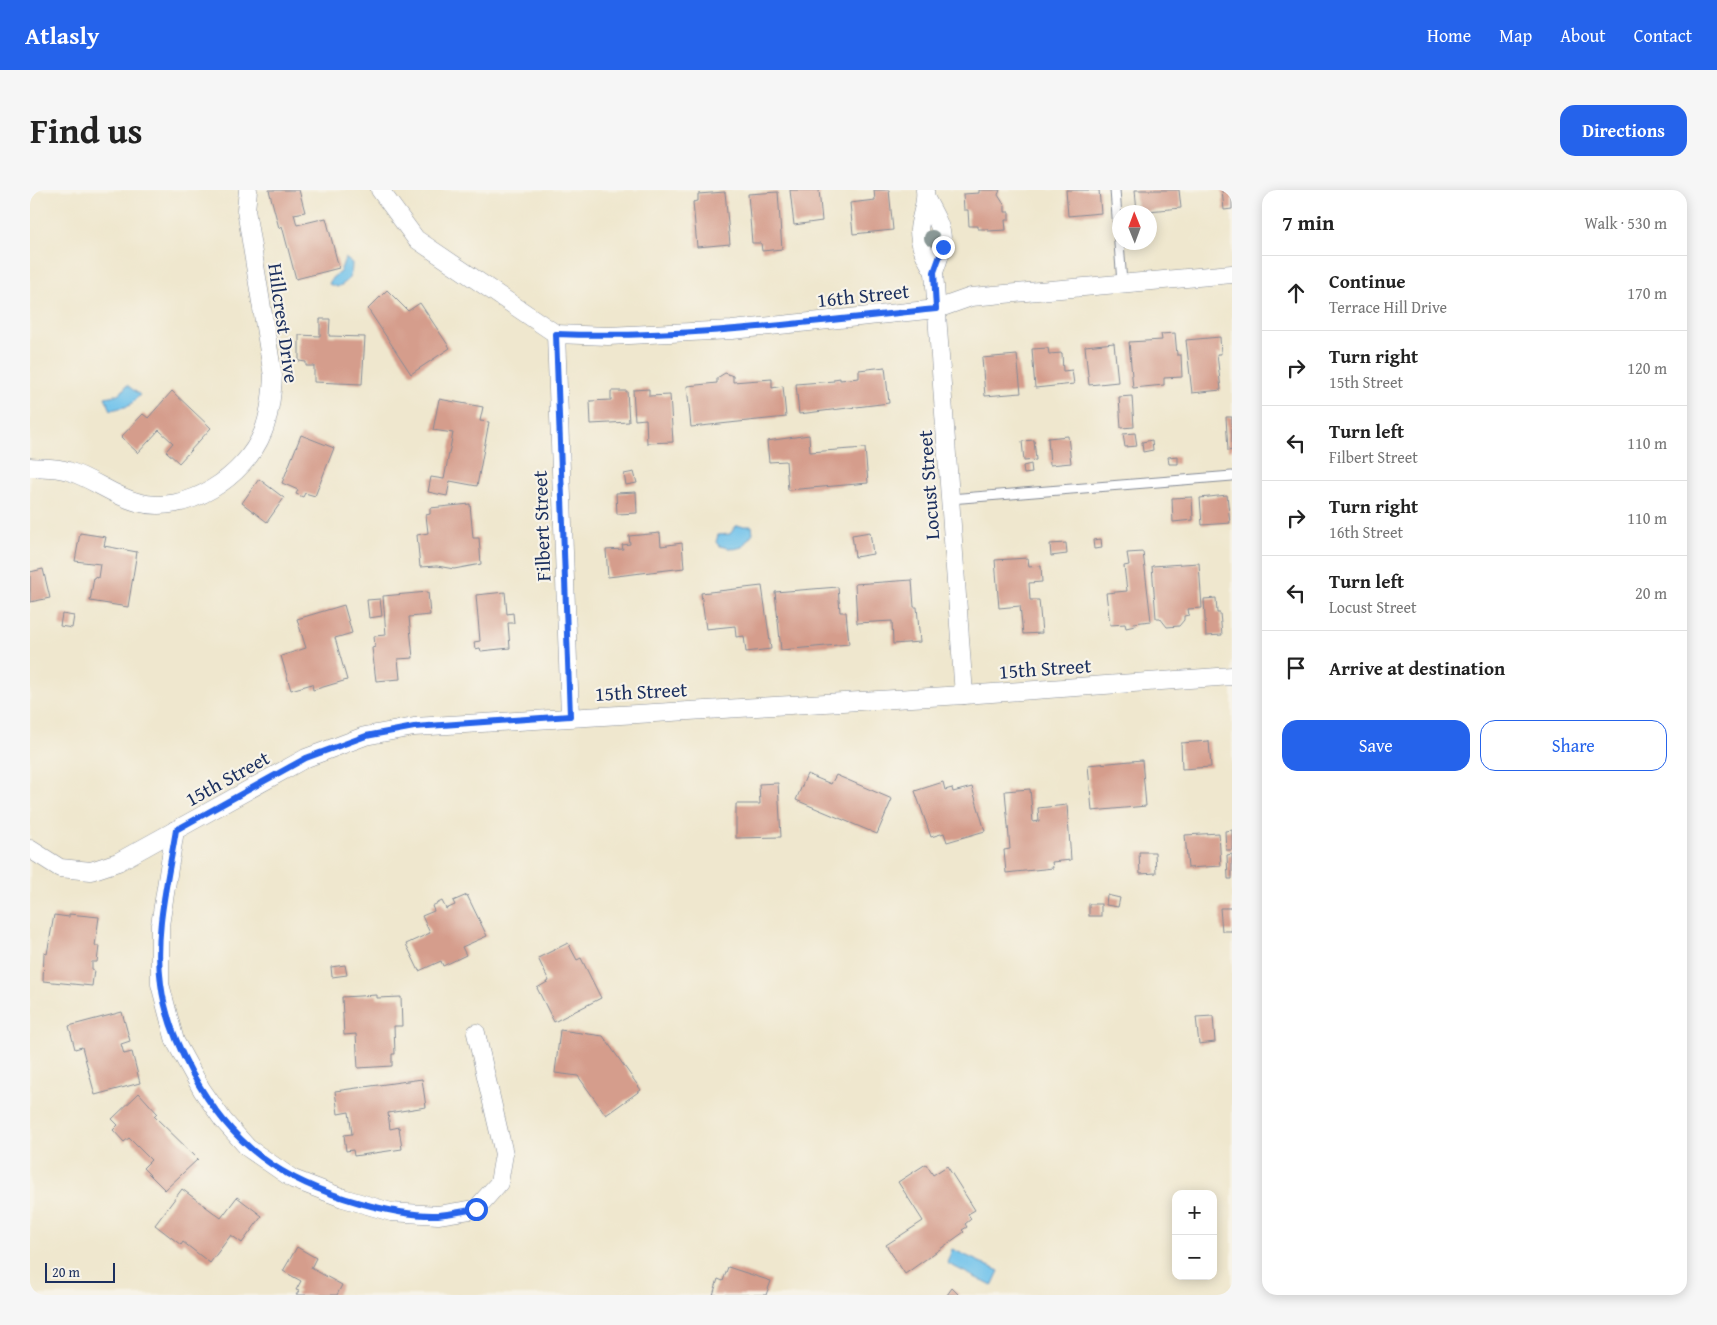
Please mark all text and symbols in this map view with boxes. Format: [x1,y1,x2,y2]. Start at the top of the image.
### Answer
text: Atlasly [25,18,99,53]
text: Home [1427,22,1471,49]
text: Map [1499,22,1532,49]
text: About [1560,22,1606,49]
text: Contact [1634,22,1692,49]
text: Find us [30,105,143,156]
button: Directions [1560,105,1687,156]
north arrow [1112,205,1157,250]
text: 7 min [1282,207,1334,238]
text: Walk · 530 m [1584,211,1667,235]
route end [932,236,955,259]
street label: Hillcrest Drive [261,261,307,385]
text: Continue [1329,267,1406,295]
street label: 16th Street [815,276,911,314]
icon: ahead [1282,279,1310,307]
text: 170 m [1627,281,1667,305]
text: Terrace Hill Drive [1329,295,1447,319]
text: Turn right [1329,342,1418,370]
icon: right [1282,354,1310,382]
text: 120 m [1627,356,1667,380]
text: 15th Street [1329,370,1403,394]
text: Turn left [1329,417,1404,445]
street label: Locust Street [910,429,946,541]
icon: left [1282,429,1310,457]
text: 110 m [1627,431,1667,455]
text: Filbert Street [1329,445,1418,469]
street label: Filbert Street [525,470,557,582]
text: Turn right [1329,492,1418,520]
icon: right [1282,504,1310,532]
text: 110 m [1627,506,1667,530]
text: 16th Street [1329,520,1403,544]
text: Turn left [1329,567,1404,595]
icon: left [1282,579,1310,607]
text: 20 m [1635,581,1667,605]
text: Locust Street [1329,595,1417,619]
street label: 15th Street [998,650,1092,686]
icon: arrive [1282,654,1310,682]
text: Arrive at destination [1329,654,1505,682]
street label: 15th Street [594,674,688,708]
button: Save [1282,720,1470,771]
button: Share [1480,720,1667,771]
street label: 15th Street [179,743,275,813]
map controls [1172,1190,1217,1280]
button: + [1172,1190,1217,1235]
route start [465,1198,488,1221]
button: − [1172,1235,1217,1280]
scale bar [45,1260,115,1283]
text: 20 m [52,1262,80,1282]

